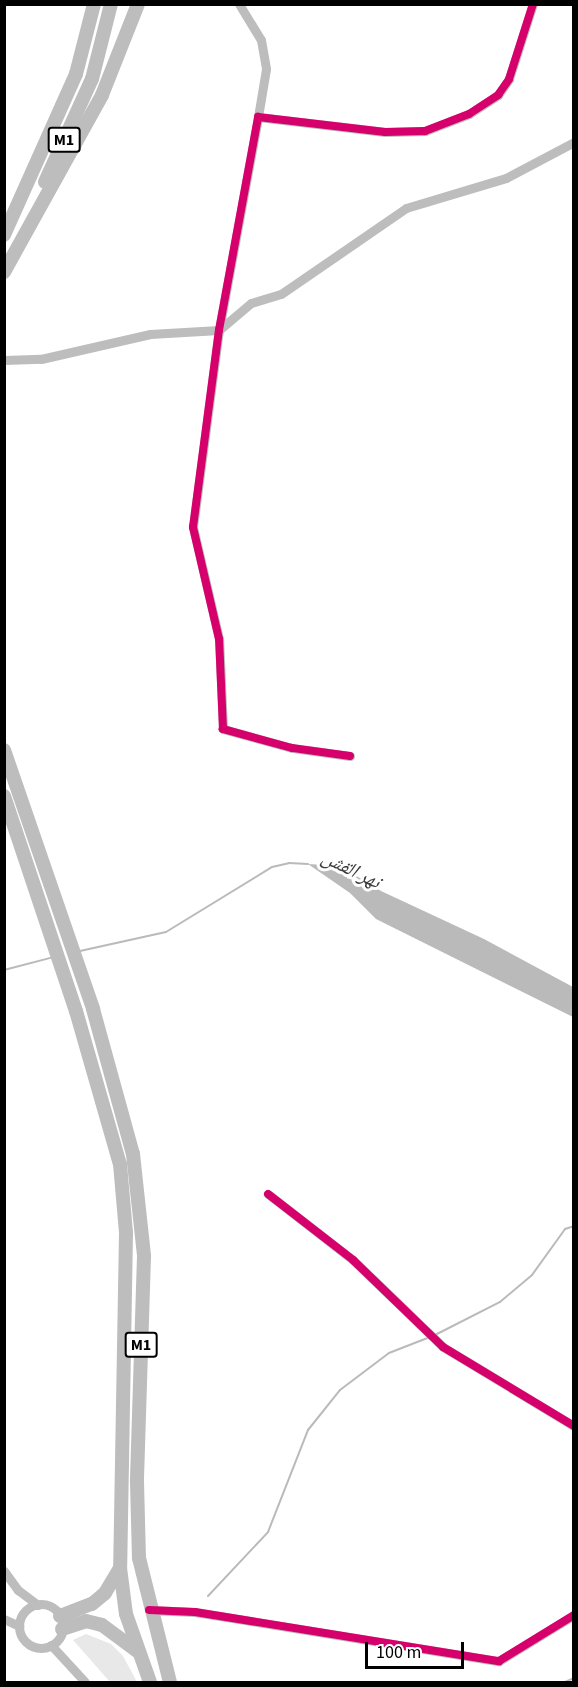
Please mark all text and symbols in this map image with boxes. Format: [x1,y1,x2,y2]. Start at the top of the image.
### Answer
road number: M1 [48,127,80,153]
water label: نهر القش [318,846,384,894]
road number: M1 [124,1332,158,1358]
scale bar [368,1630,467,1668]
text: 100 m [376,1640,421,1665]

